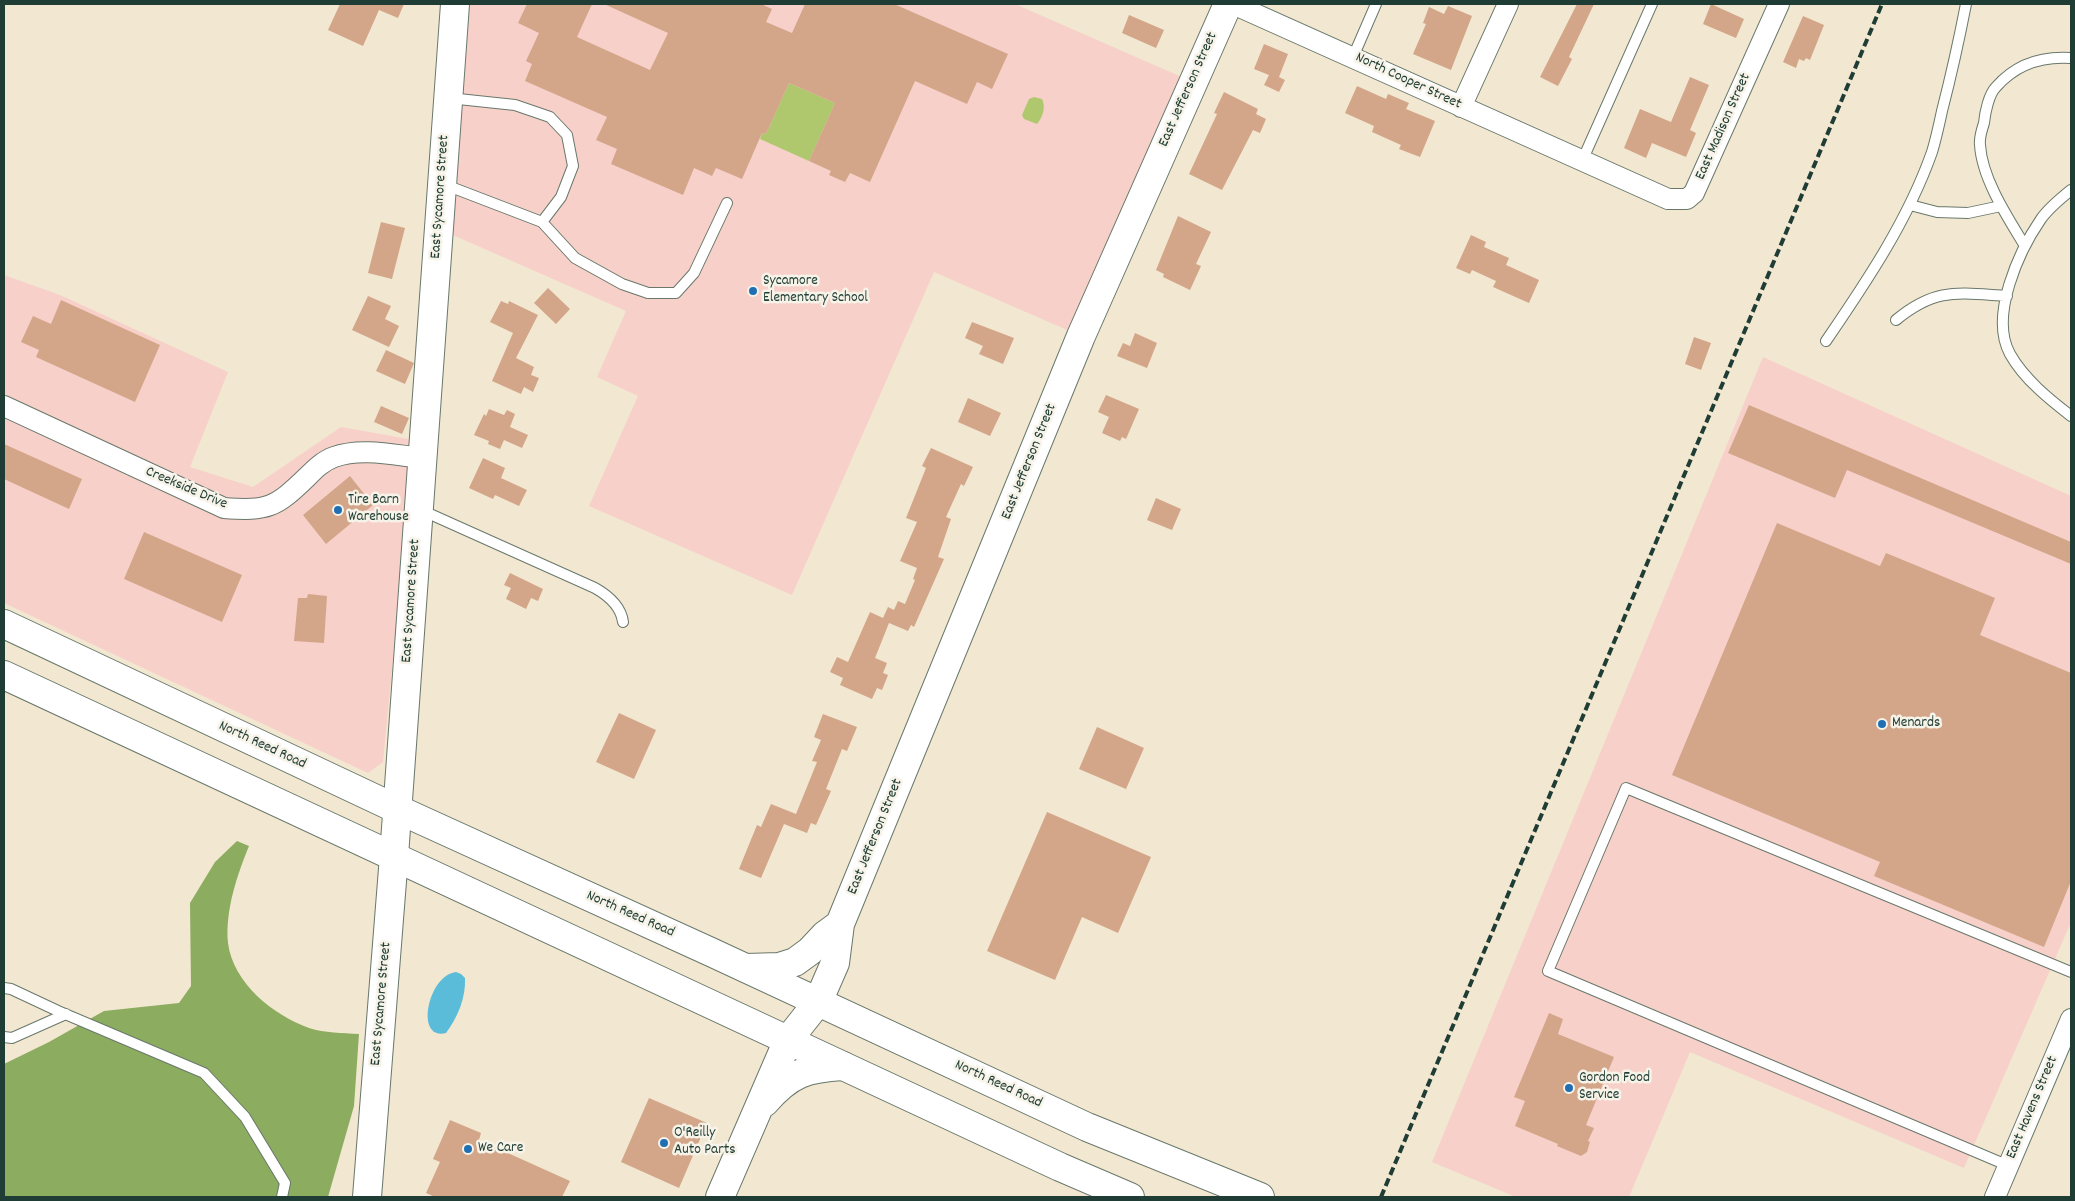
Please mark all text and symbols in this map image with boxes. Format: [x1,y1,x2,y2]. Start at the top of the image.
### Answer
street label: East Jefferson Street [1156,30,1222,150]
street label: North Cooper Street [1352,49,1464,115]
street label: East Madison Street [1692,71,1756,183]
street label: East Sycamore Street [428,135,454,259]
place label: Sycamore Elementary School [763,273,868,308]
marker: Sycamore Elementary School [747,285,759,297]
street label: East Jefferson Street [999,401,1061,523]
street label: Creekside Drive [142,464,230,514]
place label: Tire Barn Warehouse [348,492,409,527]
marker: Tire Barn Warehouse [332,504,344,516]
street label: East Sycamore Street [399,539,425,663]
place label: Menards [1892,715,1940,733]
street label: North Reed Road [215,718,309,774]
marker: Menards [1876,718,1888,730]
street label: East Jefferson Street [845,776,907,898]
street label: North Reed Road [583,888,677,942]
street label: East Sycamore Street [368,941,396,1067]
street label: East Havens Street [2003,1054,2063,1162]
street label: North Reed Road [951,1057,1045,1113]
place label: Gordon Food Service [1579,1070,1650,1105]
marker: Gordon Food Service [1563,1082,1575,1094]
place label: O'Reilly Auto Parts [674,1125,736,1160]
marker: O'Reilly Auto Parts [658,1137,670,1149]
place label: We Care [478,1140,523,1158]
marker: We Care [462,1143,474,1155]

